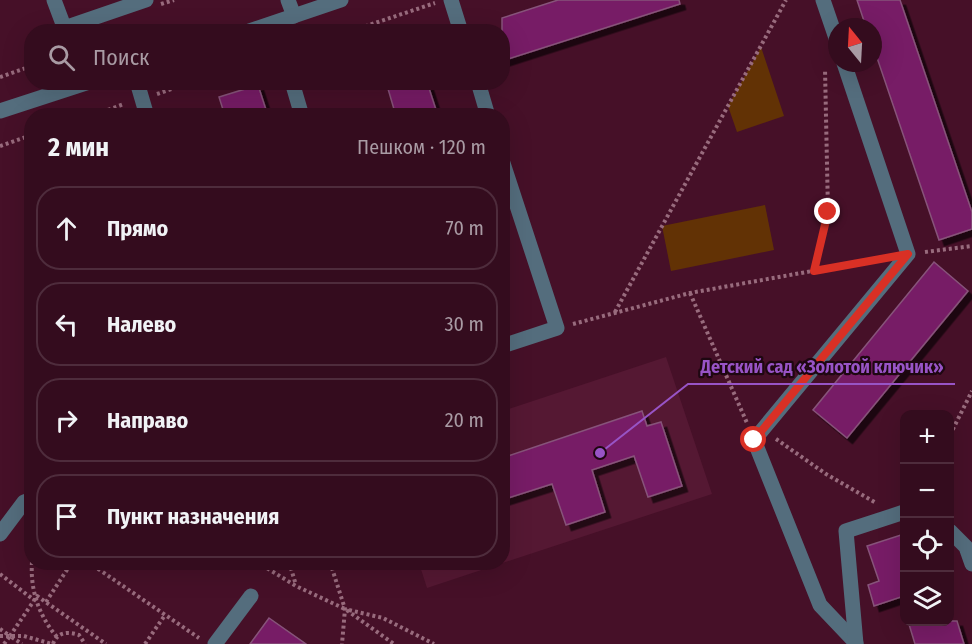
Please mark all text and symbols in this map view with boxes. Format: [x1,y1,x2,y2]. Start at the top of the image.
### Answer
north arrow [828,18,882,72]
search box [24,24,510,90]
icon: search [45,41,78,74]
text: Поиск [93,44,149,71]
text: 2 мин [48,132,109,163]
text: Пешком · 120 m [357,135,486,159]
route end [814,198,840,224]
icon: ahead [50,212,83,245]
text: Прямо [107,215,168,242]
text: 70 m [446,216,484,240]
icon: left [50,308,83,341]
text: Налево [107,311,176,338]
text: 30 m [444,312,484,336]
callout: Детский сад «Золотой ключик» [688,348,955,384]
text: Детский сад «Золотой ключик» [700,356,944,378]
icon: right [50,404,83,437]
text: Направо [107,407,188,434]
text: 20 m [445,408,484,432]
map controls [900,410,954,626]
button: + [900,410,954,464]
route start [740,426,766,452]
button: − [900,464,954,518]
icon: arrive [50,500,83,533]
text: Пункт назначения [107,503,279,530]
button: locate [900,518,954,572]
button: layers [900,572,954,626]

